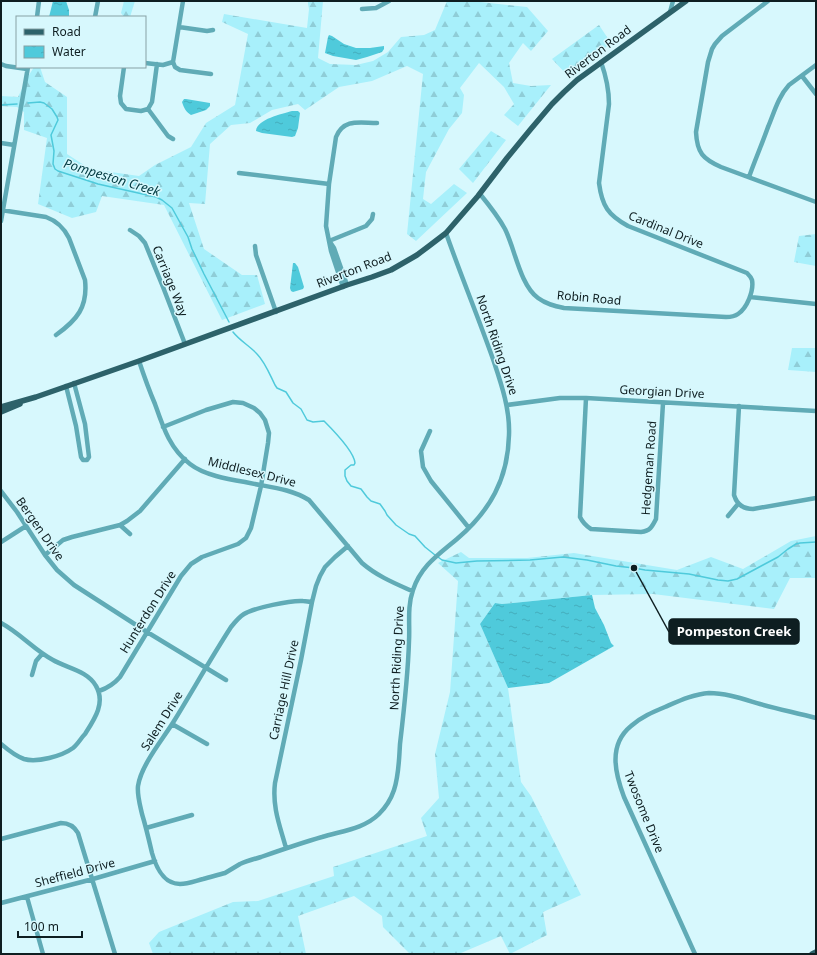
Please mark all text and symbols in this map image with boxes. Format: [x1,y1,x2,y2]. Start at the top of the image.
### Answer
legend [16,16,146,68]
street label: Riverton Road [561,21,635,82]
text: Road [52,23,81,40]
text: Water [52,43,86,60]
water label: Pompeston Creek [61,154,163,200]
street label: Cardinal Drive [626,207,706,252]
street label: Carriage Way [149,243,193,320]
street label: Riverton Road [314,247,394,292]
street label: Robin Road [556,286,622,309]
street label: North Riding Drive [472,293,523,397]
street label: Georgian Drive [619,381,705,402]
street label: Hedgeman Road [637,420,660,516]
street label: Middlesex Drive [206,452,298,491]
street label: Bergen Drive [12,494,69,564]
street label: Hunterdon Drive [115,567,180,656]
street label: North Riding Drive [385,605,408,711]
callout: Pompeston Creek [669,619,799,644]
text: Pompeston Creek [677,622,792,640]
street label: Carriage Hill Drive [265,638,303,742]
street label: Salem Drive [137,688,187,754]
street label: Twosome Drive [620,768,669,856]
street label: Sheffield Drive [33,854,117,891]
scale bar [18,913,82,939]
text: 100 m [24,918,59,935]

